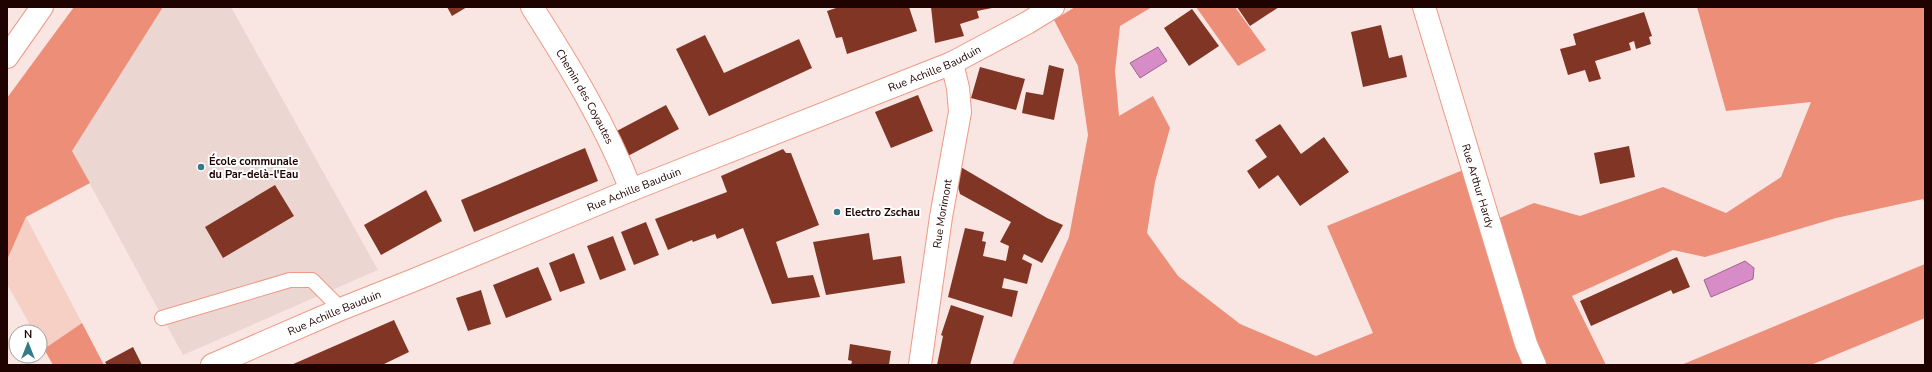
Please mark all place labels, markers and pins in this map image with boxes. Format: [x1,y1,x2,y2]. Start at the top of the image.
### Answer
place label: École communale du Par-delà-l'Eau [209,153,298,182]
marker: École communale du Par-delà-l'Eau [196,162,206,172]
place label: Electro Zschau [845,205,920,220]
marker: Electro Zschau [832,207,842,217]

